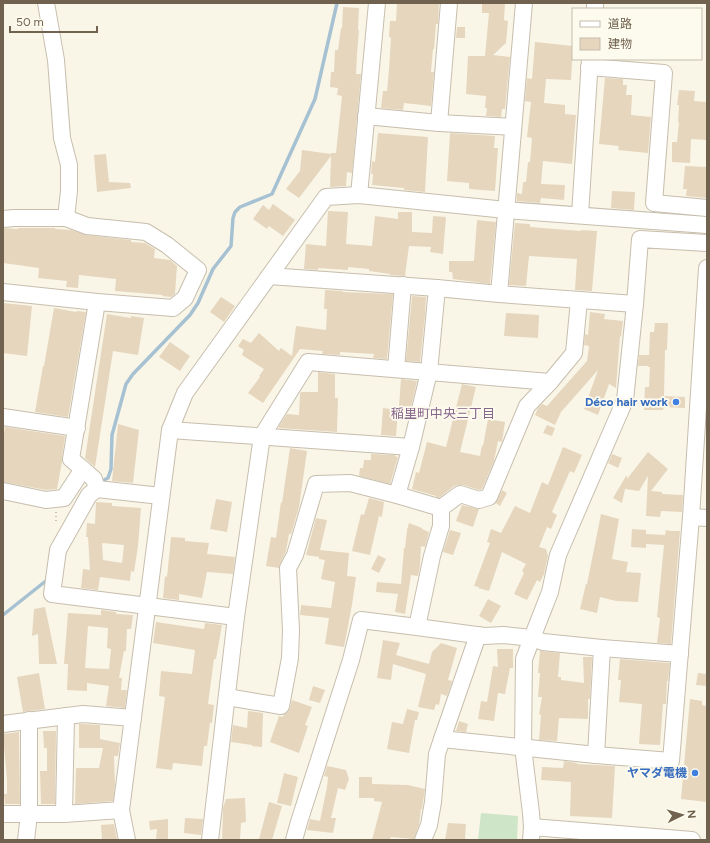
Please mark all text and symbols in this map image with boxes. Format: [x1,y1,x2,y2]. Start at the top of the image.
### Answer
scale bar [10,8,97,34]
legend [572,8,702,60]
text: 50 m [16,15,44,29]
text: 道路 [608,17,632,31]
text: 建物 [608,37,632,51]
place label: Déco hair work [585,395,669,409]
marker: Déco hair work [671,397,681,407]
district label: 稲里町中央三丁目 [391,406,495,421]
place label: ヤマダ電機 [627,766,687,780]
marker: ヤマダ電機 [690,768,700,778]
north arrow [662,795,702,835]
text: N [685,809,698,819]

